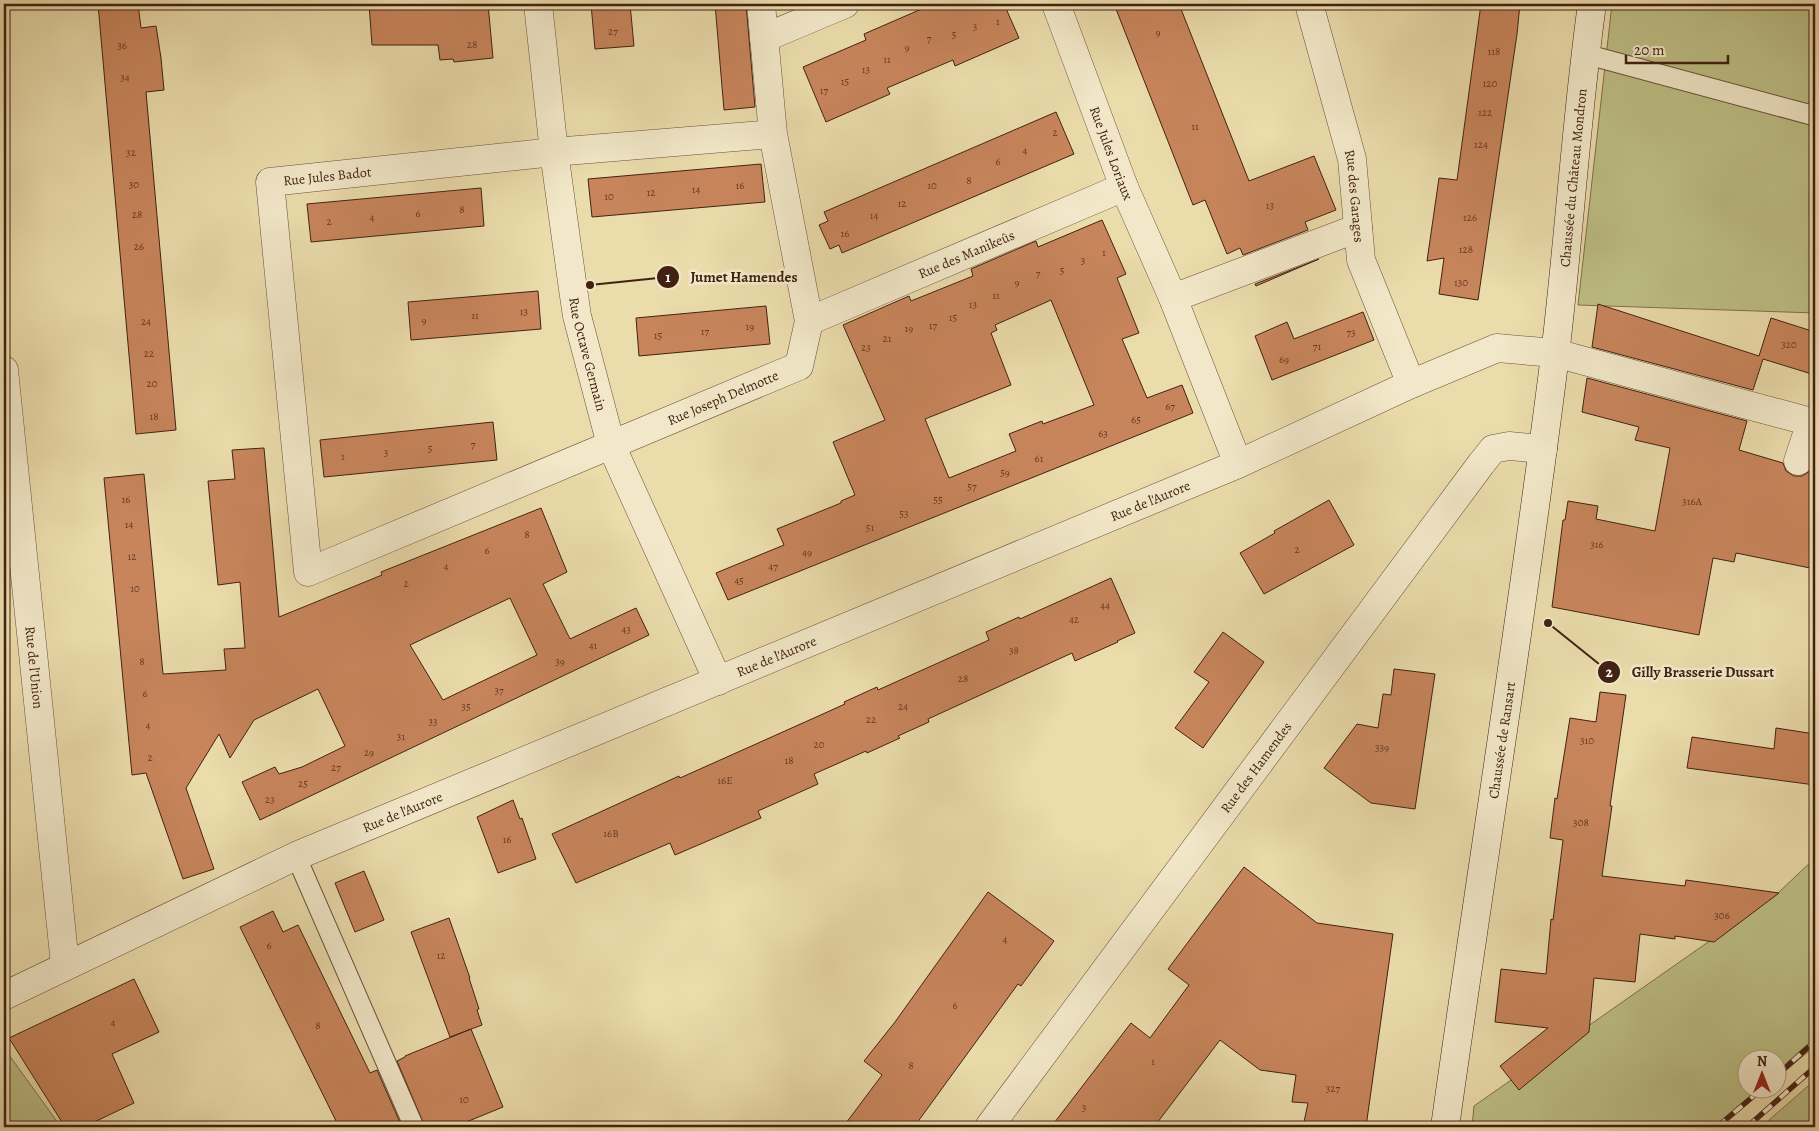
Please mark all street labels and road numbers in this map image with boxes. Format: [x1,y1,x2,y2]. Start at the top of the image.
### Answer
street label: Chaussée du Château Mondron [1555,87,1591,268]
street label: Rue Jules Loriaux [1085,103,1138,203]
street label: Rue des Garages [1340,147,1369,243]
street label: Rue Jules Badot [282,162,373,190]
street label: Rue des Manikeûs [915,225,1018,283]
street label: Rue Octave Germain [565,296,611,413]
street label: Rue Joseph Delmotte [665,366,781,430]
street label: Rue de l'Aurore [1107,475,1193,526]
street label: Rue de l'Union [21,625,48,710]
street label: Rue de l'Aurore [733,631,819,681]
street label: Chaussée de Ransart [1484,680,1520,800]
street label: Rue des Hamendes [1216,718,1296,817]
street label: Rue de l'Aurore [359,787,445,837]

